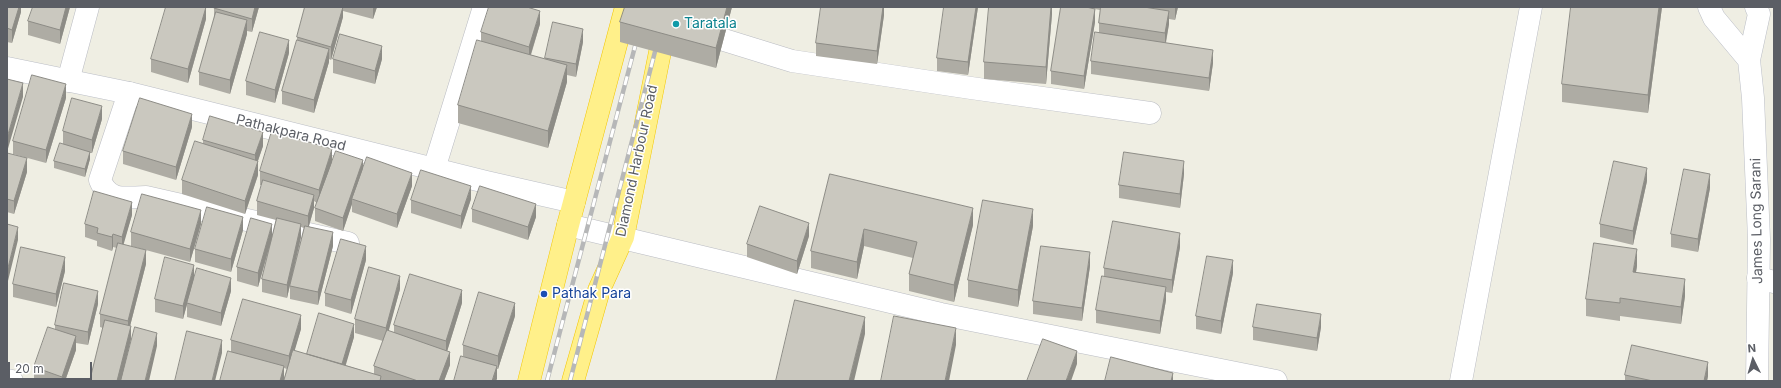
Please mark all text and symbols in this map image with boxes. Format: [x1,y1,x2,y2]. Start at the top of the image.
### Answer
place label: Taratala [684,16,737,32]
marker: Taratala [671,19,681,29]
street label: Diamond Harbour Road [613,84,661,238]
street label: Pathakpara Road [234,111,348,155]
street label: James Long Sarani [1747,158,1767,284]
place label: Pathak Para [552,286,631,302]
marker: Pathak Para [539,289,549,299]
north arrow [1733,340,1773,380]
text: N [1747,341,1757,355]
scale bar [10,354,94,380]
text: 20 m [15,361,44,376]

